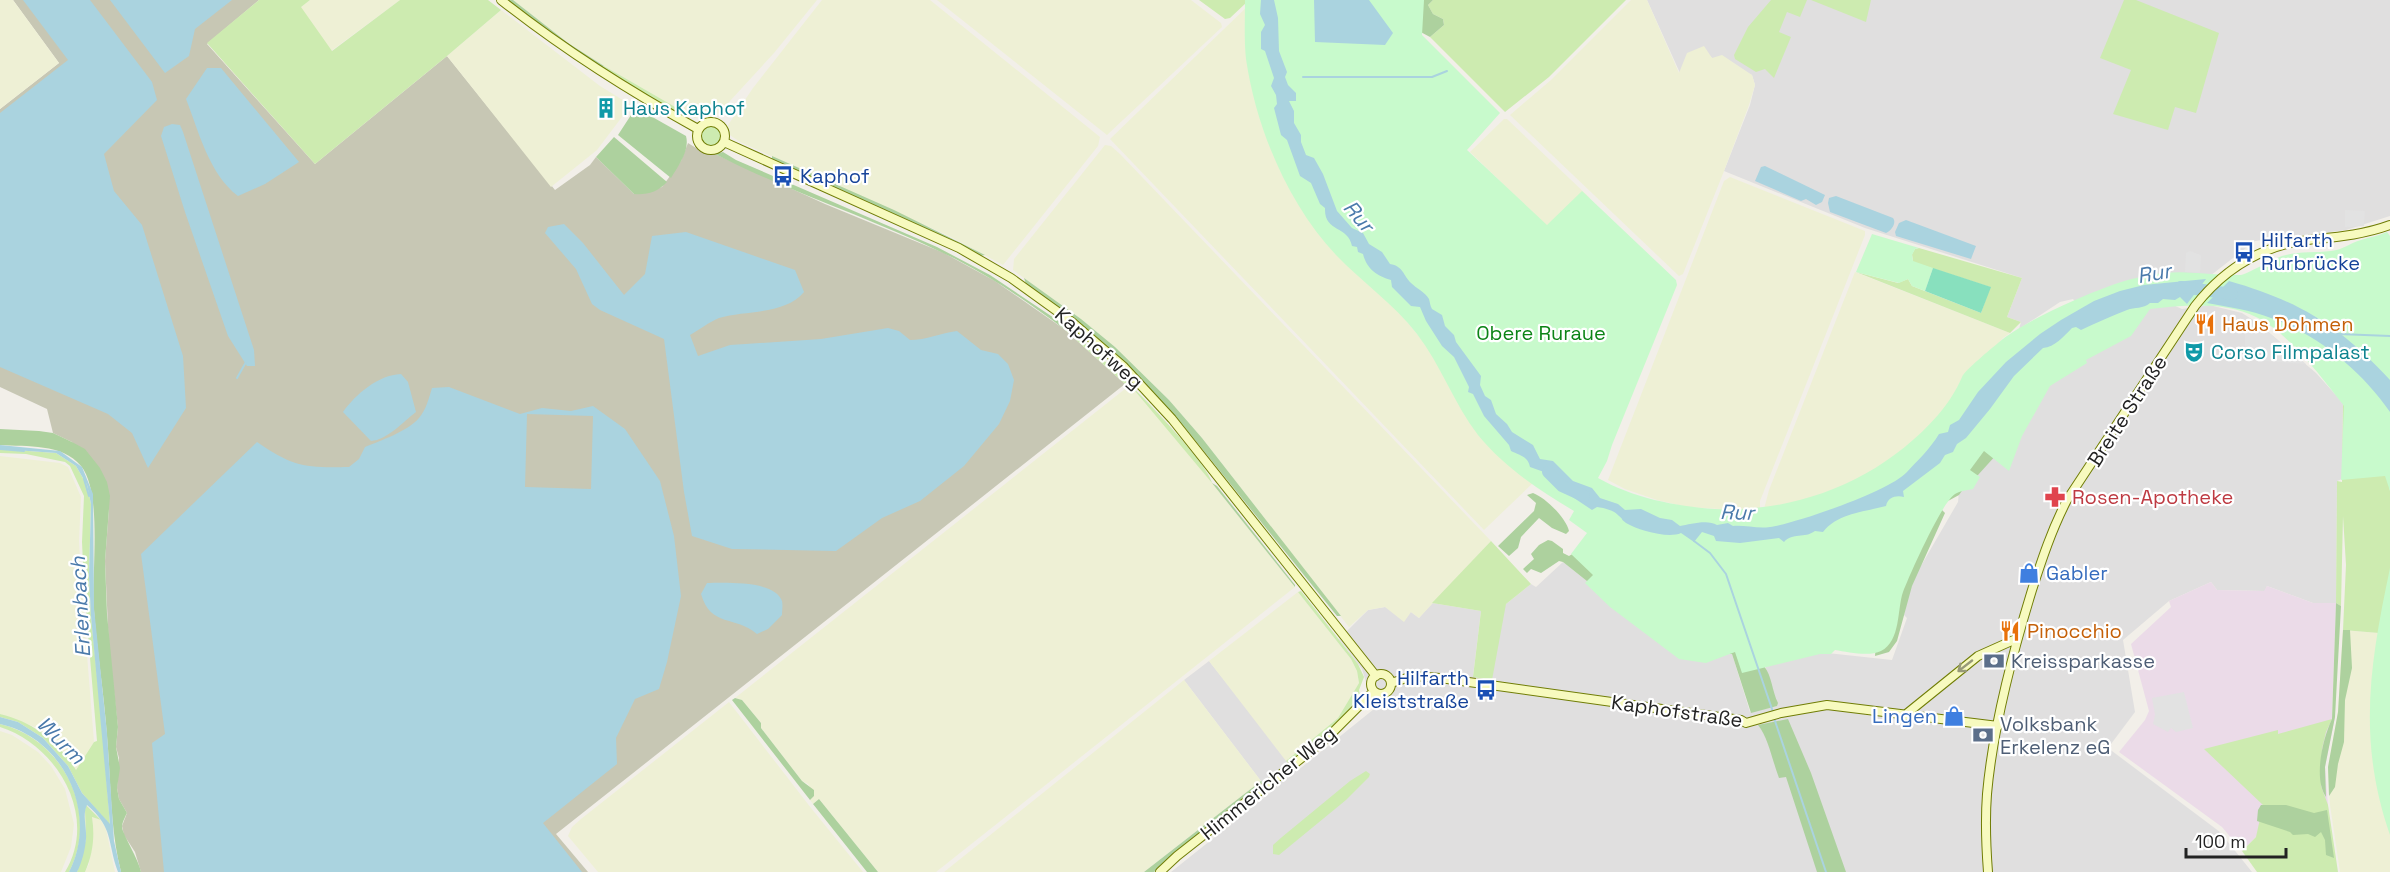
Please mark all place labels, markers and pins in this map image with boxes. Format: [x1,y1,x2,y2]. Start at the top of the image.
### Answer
place label: Haus Kaphof [623,95,745,121]
building icon: Haus Kaphof [594,96,618,120]
place label: Kaphof [800,163,870,189]
bus stop icon: Kaphof [771,164,795,188]
place label: Hilfarth Rurbrücke [2261,227,2360,276]
bus stop icon: Hilfarth Rurbrücke [2232,240,2256,264]
place label: Haus Dohmen [2222,311,2353,337]
restaurant icon: Haus Dohmen [2193,312,2217,336]
place label: Corso Filmpalast [2211,339,2370,365]
theatre icon: Corso Filmpalast [2182,340,2206,364]
place label: Rosen-Apotheke [2072,484,2233,510]
pharmacy icon: Rosen-Apotheke [2043,485,2067,509]
place label: Gabler [2046,560,2108,586]
shop icon: Gabler [2017,561,2041,585]
place label: Pinocchio [2027,618,2122,644]
restaurant icon: Pinocchio [1998,619,2022,643]
place label: Kreissparkasse [2011,648,2155,674]
bank icon: Kreissparkasse [1982,649,2006,673]
place label: Hilfarth Kleiststraße [1353,665,1469,714]
bus stop icon: Hilfarth Kleiststraße [1474,678,1498,702]
place label: Lingen [1872,703,1937,729]
shop icon: Lingen [1942,704,1966,728]
place label: Volksbank Erkelenz eG [2000,711,2110,760]
bank icon: Volksbank Erkelenz eG [1971,723,1995,747]

